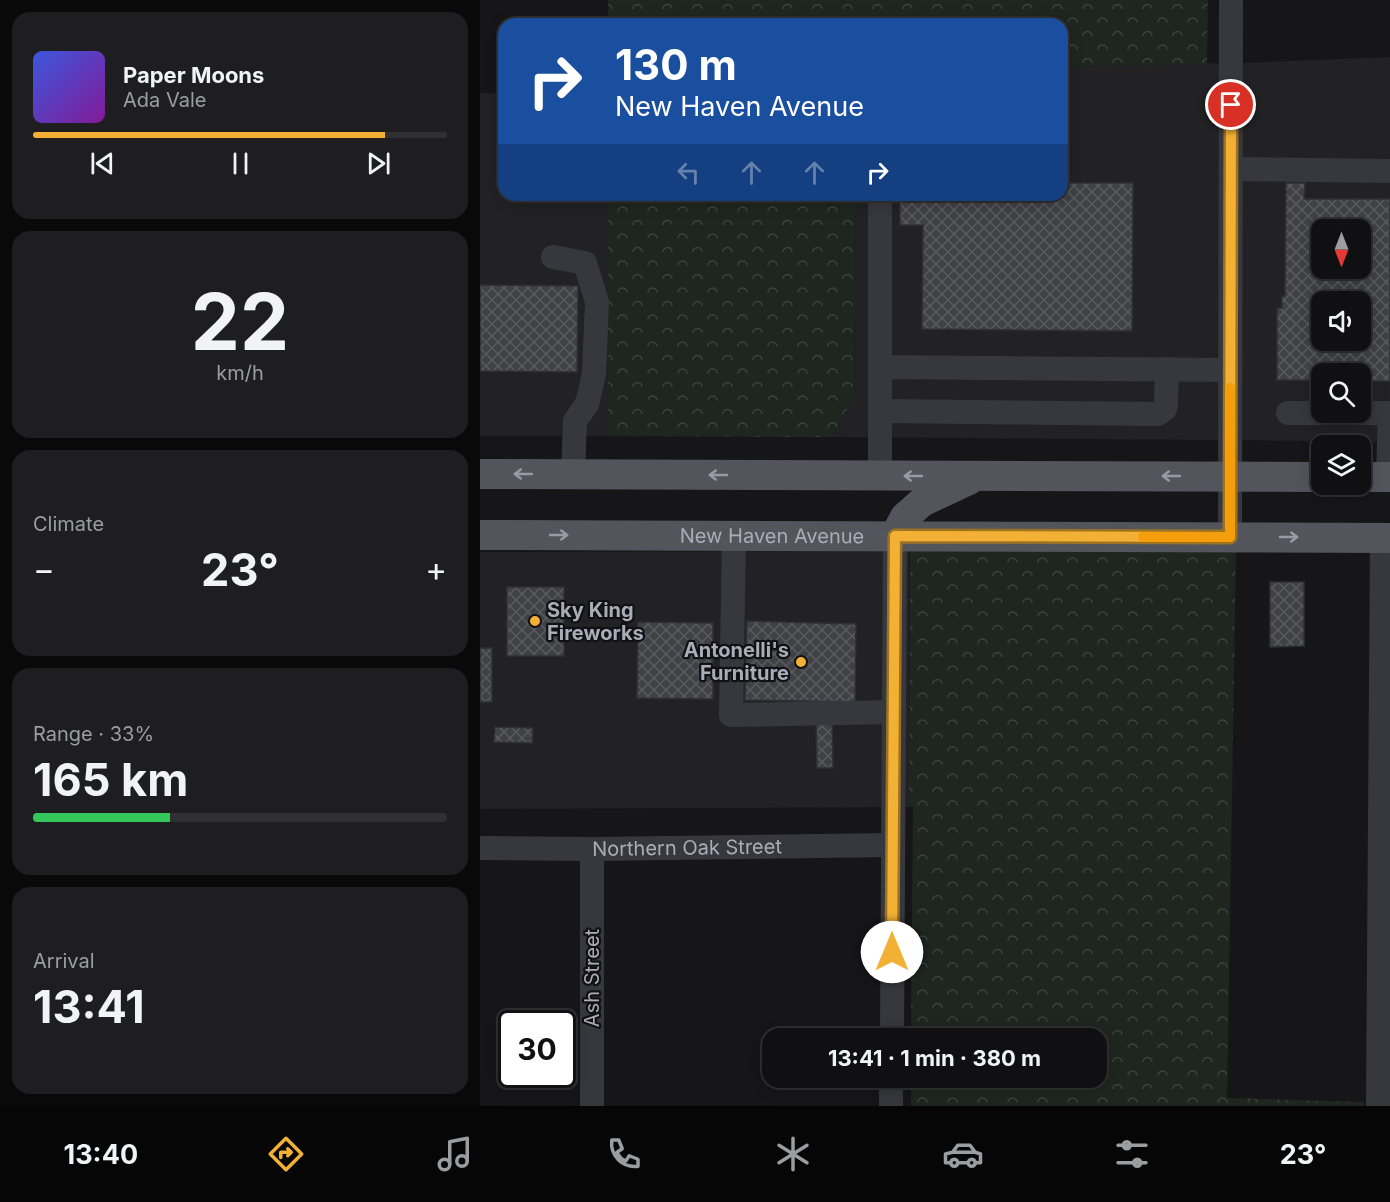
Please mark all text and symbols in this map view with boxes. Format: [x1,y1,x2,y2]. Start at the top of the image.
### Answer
text: 130 m [615,39,737,90]
icon: right [516,42,594,120]
text: Paper Moons [123,62,264,88]
pin [1205,79,1256,130]
text: Ada Vale [123,88,206,112]
icon: arrive [1214,88,1247,121]
text: New Haven Avenue [615,90,864,123]
icon: previous [86,147,119,180]
icon: pause [224,147,257,180]
icon: next [362,147,395,180]
icon: left [672,156,705,189]
icon: ahead [735,156,768,189]
icon: ahead [798,156,831,189]
icon: right [861,156,894,189]
north arrow [1311,219,1371,279]
map controls [1311,219,1371,495]
text: 22 [191,274,289,369]
button: sound [1311,291,1371,351]
text: km/h [216,361,264,385]
button: search [1311,363,1371,423]
button: layers [1311,435,1371,495]
one-way arrow [514,468,534,480]
one-way arrow [709,469,729,481]
one-way arrow [904,470,924,482]
one-way arrow [1162,470,1182,482]
text: Climate [33,512,104,536]
street label: New Haven Avenue [680,524,864,548]
one-way arrow [549,529,569,541]
one-way arrow [1278,532,1298,543]
text: 23° [201,542,279,597]
text: − [33,549,55,589]
text: + [425,549,447,589]
place label: Sky King Fireworks [547,598,644,645]
marker: Sky King Fireworks [528,614,542,628]
place label: Antonelli's Furniture [684,638,789,685]
marker: Antonelli's Furniture [794,655,808,669]
text: Range · 33% [33,722,154,746]
text: 165 km [33,752,188,807]
street label: Northern Oak Street [592,834,783,861]
position arrow [860,920,924,984]
street label: Ash Street [580,928,604,1027]
text: Arrival [33,949,95,973]
text: 13:41 [33,979,145,1034]
speed limit sign: 30 [498,1010,576,1088]
text: 13:41 · 1 min · 380 m [828,1045,1041,1071]
icon: directions [265,1133,307,1175]
icon: music [434,1133,476,1175]
icon: phone [603,1133,645,1175]
icon: climate [772,1133,814,1175]
icon: car [942,1133,984,1175]
icon: filters [1111,1133,1153,1175]
text: 13:40 [64,1138,138,1171]
text: 23° [1280,1138,1326,1171]

